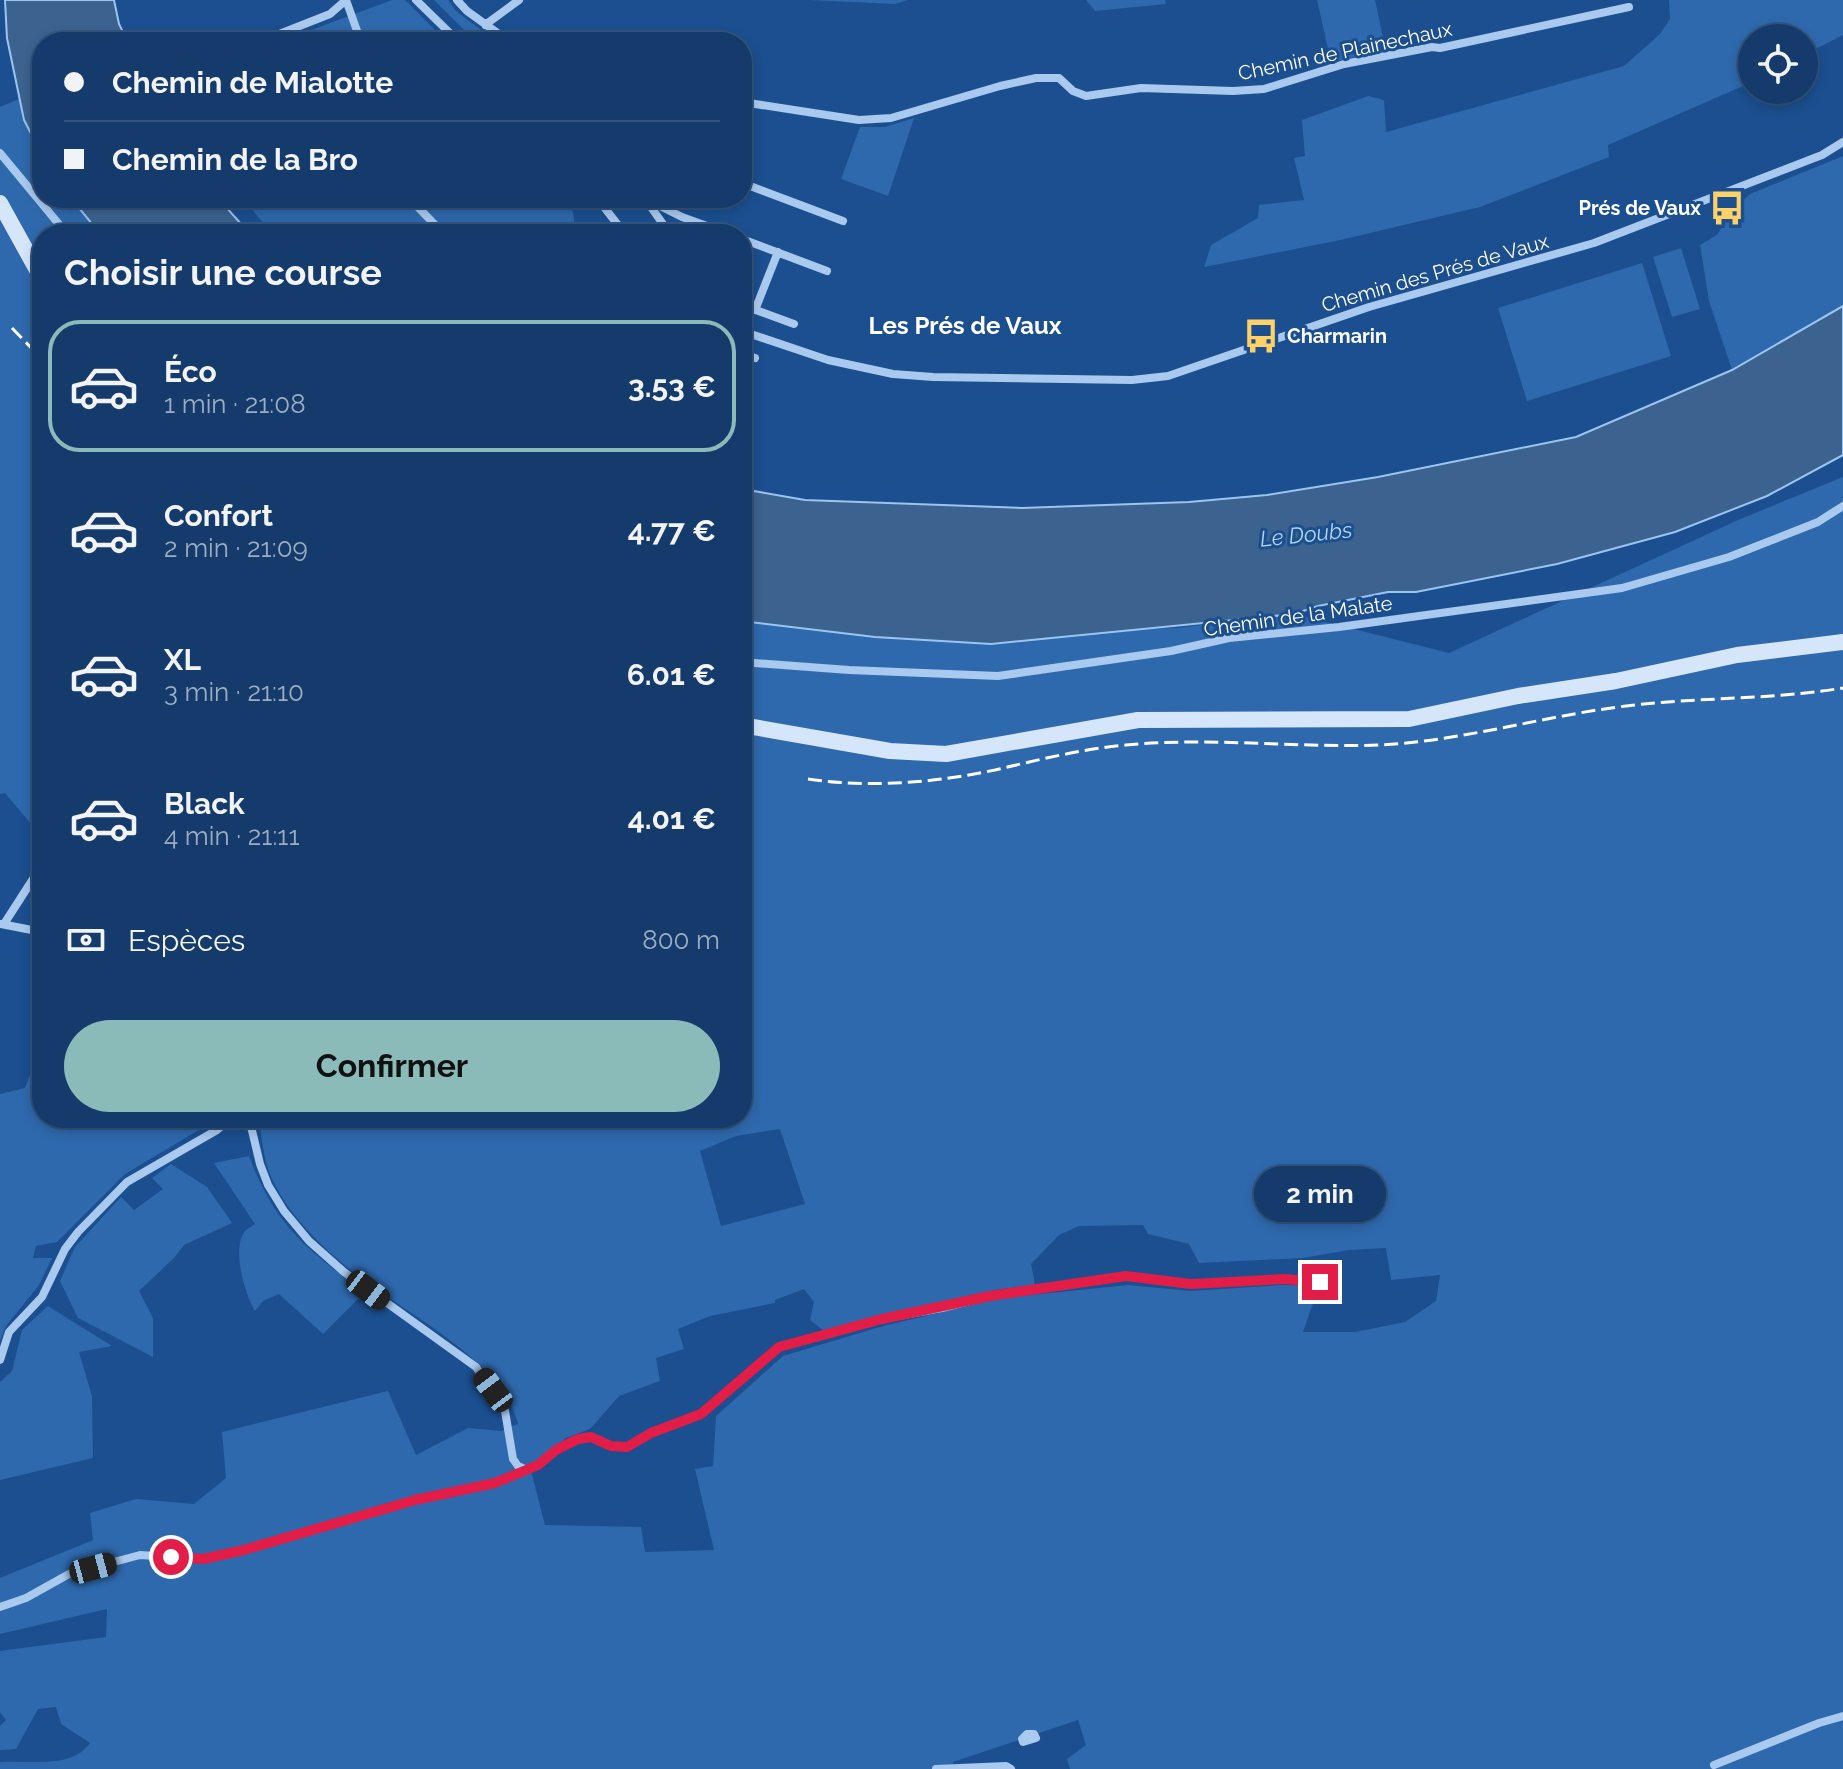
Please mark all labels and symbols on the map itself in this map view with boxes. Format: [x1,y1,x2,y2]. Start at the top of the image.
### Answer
street label: Chemin de Plainechaux [1236,17,1454,85]
bus stop icon: Prés de Vaux [1708,189,1746,227]
place label: Prés de Vaux [1578,196,1701,220]
street label: Chemin des Prés de Vaux [1319,229,1551,317]
district label: Les Prés de Vaux [869,311,1062,340]
bus stop icon: Charmarin [1242,317,1280,355]
place label: Charmarin [1287,324,1387,348]
water label: Le Doubs [1259,516,1353,552]
street label: Chemin de la Malate [1202,591,1394,641]
callout: 2 min [1254,1166,1386,1222]
route end [1302,1264,1338,1300]
car [342,1266,394,1314]
car [469,1364,517,1416]
route start [153,1539,189,1575]
car [67,1550,119,1586]

